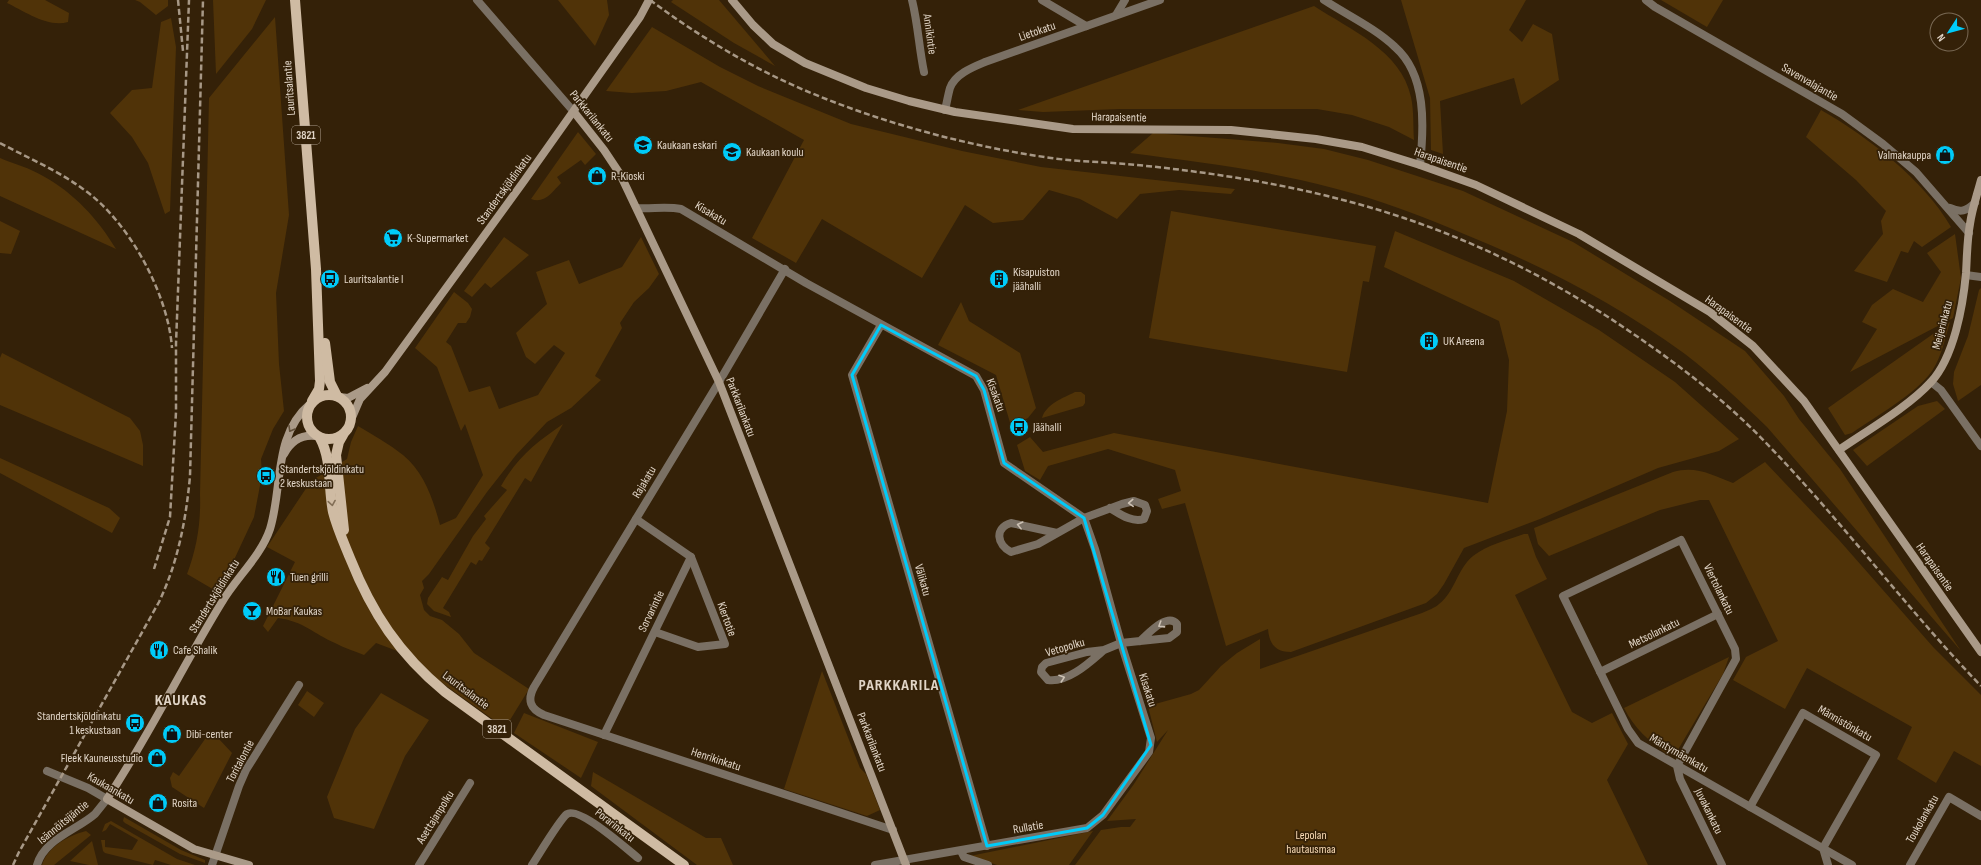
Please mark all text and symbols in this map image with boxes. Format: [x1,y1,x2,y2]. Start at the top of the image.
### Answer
street label: Annikintie [919,12,940,55]
north arrow [1929,12,1969,52]
street label: Lietokatu [1017,18,1058,45]
text: N [1934,31,1948,44]
street label: Lauritsalantie [280,60,299,116]
street label: Savenvalajantie [1779,60,1841,105]
street label: Parkkarilankatu [566,87,617,145]
street label: Harapaisentie [1091,110,1147,125]
road number: 3821 [292,126,320,144]
school or university icon: Kaukaan eskari [632,134,654,156]
place label: Kaukaan eskari [657,138,717,153]
school or university icon: Kaukaan koulu [721,141,743,163]
street label: Harapaisentie [1412,144,1470,177]
shop icon: Valmakauppa [1934,144,1956,166]
place label: Kaukaan koulu [746,145,804,160]
place label: Valmakauppa [1878,148,1931,163]
street label: Standertskjöldinkatu [474,151,535,228]
shop icon: R-Kioski [586,165,608,187]
place label: R-Kioski [611,169,644,184]
street label: Kisakatu [692,198,729,229]
supermarket icon: K-Supermarket [382,227,404,249]
place label: K-Supermarket [407,231,469,246]
place label: Kisapuiston jäähalli [1012,265,1060,294]
bus stop icon: Lauritsalantie I [319,268,341,290]
building icon: Kisapuiston jäähalli [988,268,1010,290]
place label: Lauritsalantie I [344,272,403,287]
street label: Harapaisentie [1702,292,1756,337]
street label: Meijerinkatu [1929,299,1956,351]
building icon: UK Areena [1418,330,1440,352]
place label: UK Areena [1443,334,1485,349]
street label: Parkkarilankatu [722,375,759,439]
street label: Kisakatu [983,376,1008,414]
bus stop icon: Jäähalli [1008,416,1030,438]
place label: Jäähalli [1032,420,1061,435]
one-way arrow [289,425,296,432]
place label: Standertskjöldinkatu 2 keskustaan [280,462,364,491]
street label: Rajakatu [629,464,660,501]
bus stop icon: Standertskjöldinkatu 2 keskustaan [255,465,277,487]
one-way arrow [1127,498,1134,507]
one-way arrow [327,500,336,506]
one-way arrow [1016,521,1023,530]
street label: Harapaisentie [1913,540,1957,594]
street label: Standertskjöldinkatu [186,557,243,636]
street label: Viertolankatu [1700,561,1737,617]
street label: Välikatu [911,563,934,598]
restaurant icon: Tuen grilli [265,566,287,588]
place label: Tuen grilli [290,570,328,585]
street label: Sorvarintie [635,588,668,634]
bar icon: MoBar Kaukas [241,600,263,622]
street label: Kiertotie [713,600,740,639]
place label: MoBar Kaukas [266,604,322,619]
street label: Metsolankatu [1626,615,1682,652]
one-way arrow [1158,620,1165,627]
street label: Vetopolku [1044,635,1086,660]
restaurant icon: Cafe Shalik [148,639,170,661]
place label: Cafe Shalik [173,643,218,658]
street label: Lauritsalantie [439,668,492,713]
street label: Kisakatu [1135,671,1160,709]
one-way arrow [1058,674,1065,683]
district label: PARKKARILA [859,676,939,695]
district label: KAUKAS [155,691,207,710]
street label: Männistönkatu [1815,702,1875,745]
place label: Standertskjöldinkatu 1 keskustaan [37,709,121,738]
street label: Parkkarilankatu [853,710,890,774]
bus stop icon: Standertskjöldinkatu 1 keskustaan [124,712,146,734]
road number: 3821 [483,720,511,738]
shop icon: Dibi-center [161,723,183,745]
place label: Dibi-center [186,727,233,742]
street label: Mäntymäenkatu [1647,731,1711,776]
street label: Toritalontie [223,737,258,785]
street label: Henrikinkatu [689,744,743,775]
shop icon: Fleek Kauneusstudio [146,747,168,769]
place label: Fleek Kauneusstudio [61,751,143,766]
street label: Kaukaankatu [85,769,137,808]
street label: Juvakankatu [1691,785,1726,836]
street label: Asettajanpolku [413,788,458,847]
shop icon: Rosita [147,792,169,814]
street label: Toukolankatu [1903,792,1942,846]
place label: Rosita [172,796,198,811]
street label: Isännöitsijäntie [35,797,92,848]
street label: Porarinkatu [592,805,638,846]
street label: Rullatie [1012,817,1045,838]
park label: Lepolan hautausmaa [1286,828,1336,857]

